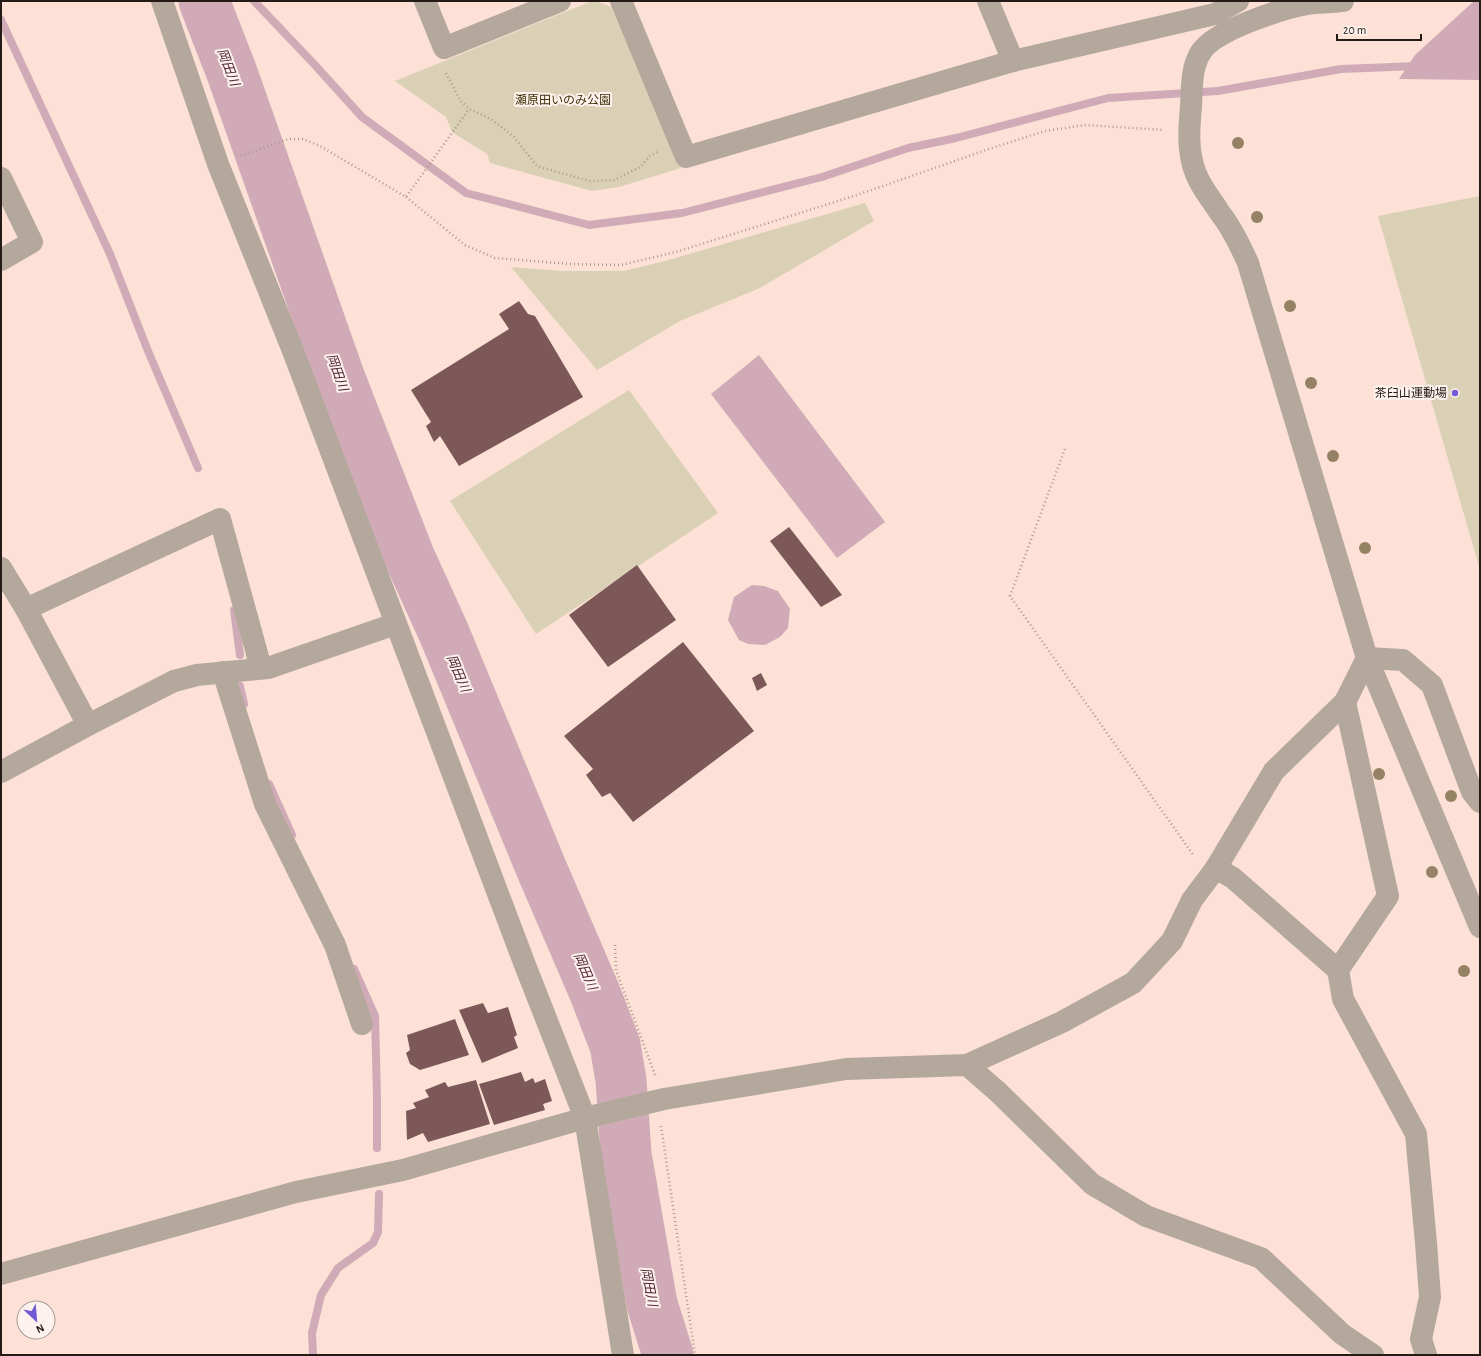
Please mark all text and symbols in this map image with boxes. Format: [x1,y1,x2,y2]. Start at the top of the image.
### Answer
scale bar [1337,16,1421,42]
text: 20 m [1343,24,1366,36]
water label: 岡田川 [215,47,242,90]
park label: 瀬原田いのみ公園 [515,94,611,106]
water label: 岡田川 [324,352,351,395]
place label: 茶臼山運動場 [1375,386,1447,399]
marker: 茶臼山運動場 [1450,388,1460,398]
water label: 岡田川 [444,653,473,696]
water label: 岡田川 [571,951,600,994]
water label: 岡田川 [638,1267,660,1310]
north arrow [16,1300,56,1340]
text: N [34,1322,46,1335]

